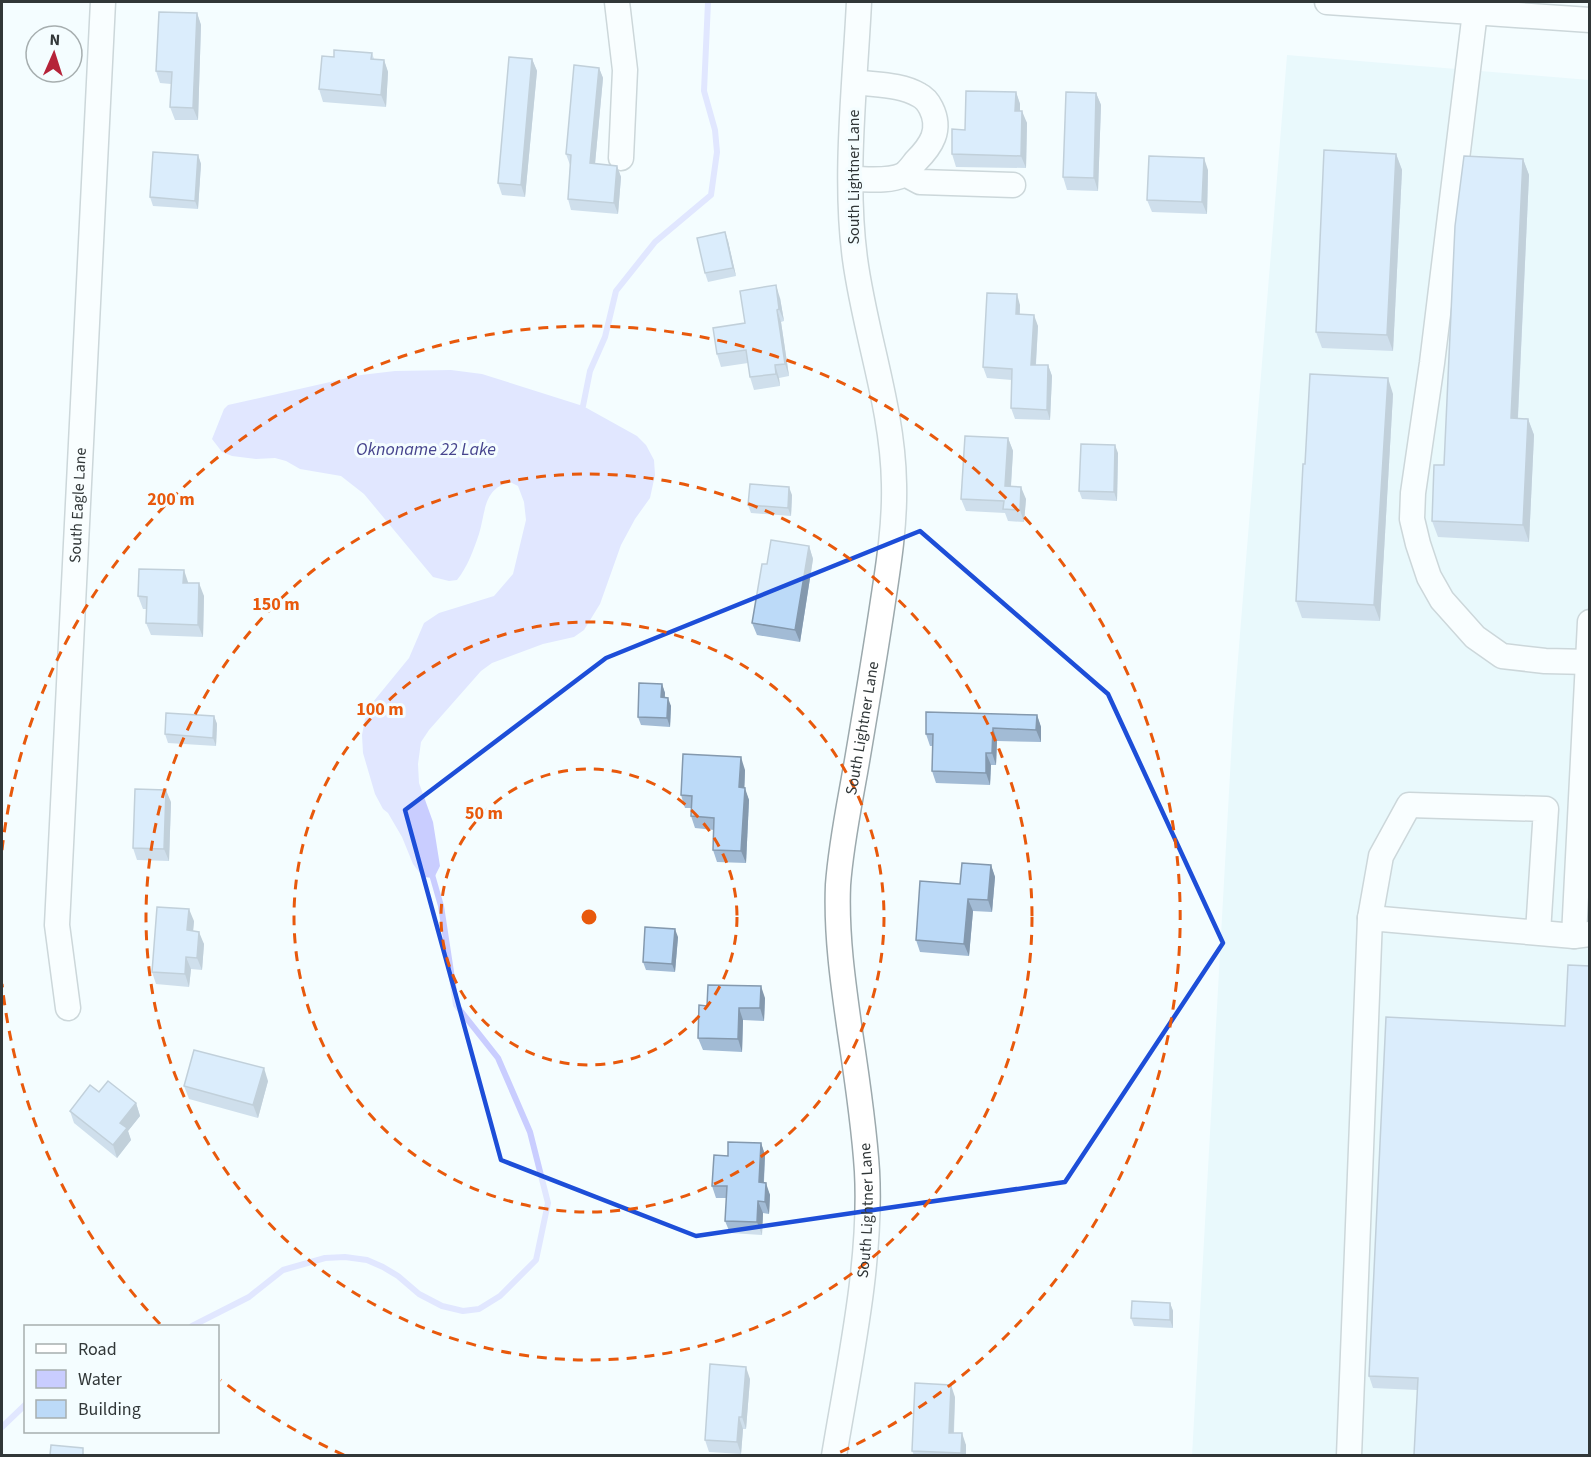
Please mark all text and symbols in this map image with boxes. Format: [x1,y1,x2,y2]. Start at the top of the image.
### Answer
north arrow [24,24,84,84]
text: N [49,29,61,51]
street label: South Lightner Lane [843,109,865,245]
water label: Oknoname 22 Lake [356,437,496,462]
street label: South Eagle Lane [64,447,92,564]
text: 200 m [147,487,195,512]
text: 150 m [252,592,300,617]
street label: South Lightner Lane [840,660,884,797]
text: 100 m [356,697,404,722]
text: 50 m [465,801,503,826]
centre of rings [579,907,599,927]
street label: South Lightner Lane [852,1142,879,1279]
legend [24,1325,219,1433]
text: Road [78,1337,117,1362]
text: Water [78,1367,122,1392]
text: Building [78,1397,141,1422]

